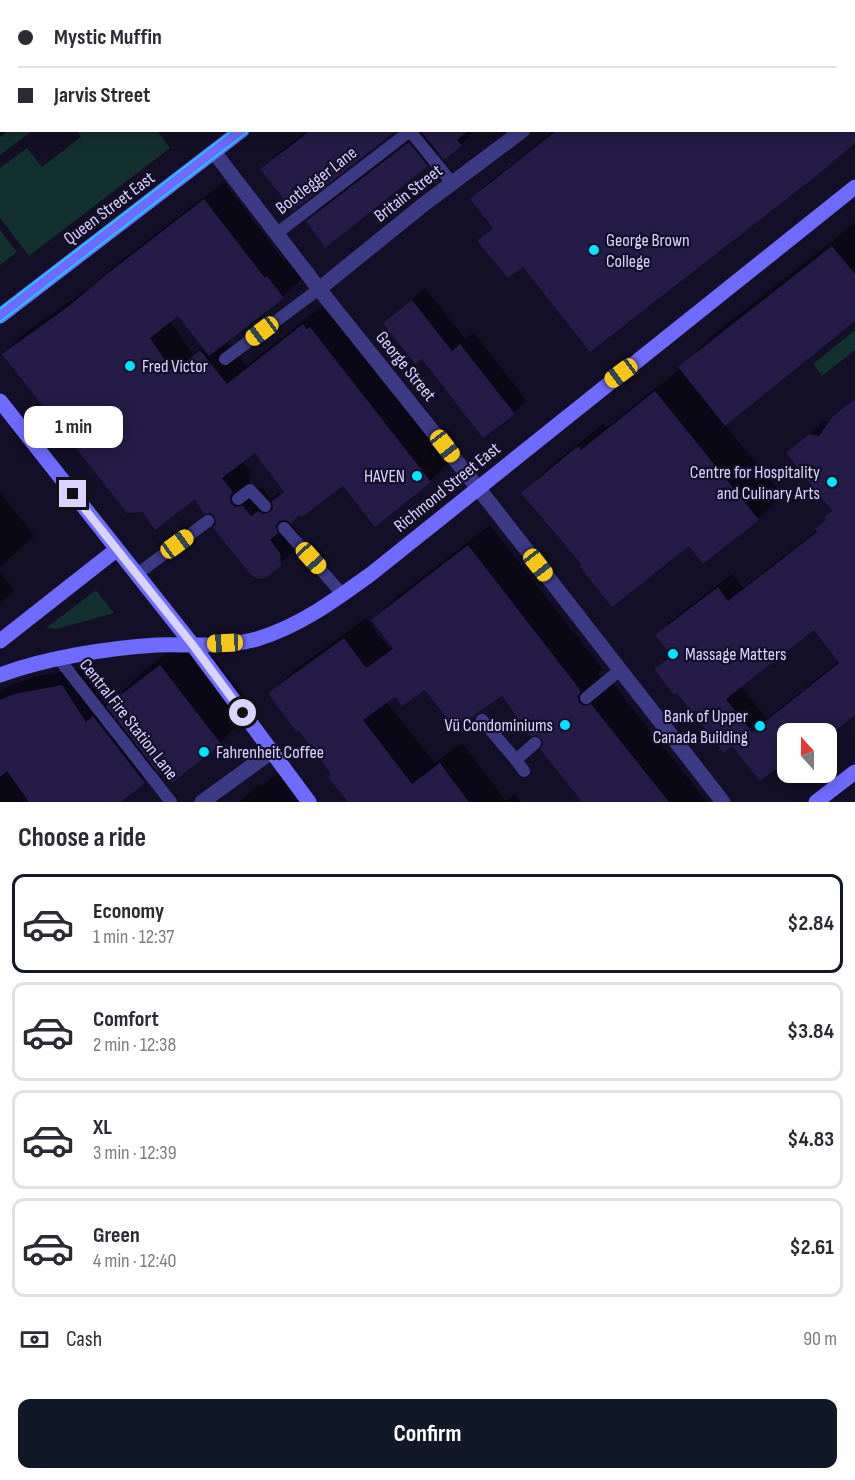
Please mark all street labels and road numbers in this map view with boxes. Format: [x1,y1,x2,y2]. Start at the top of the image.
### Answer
street label: Bootlegger Lane [272,142,361,219]
street label: Britain Street [370,160,447,227]
street label: Queen Street East [60,167,159,249]
street label: George Street [371,327,440,406]
street label: Richmond Street East [390,438,505,537]
street label: Central Fire Station Lane [75,655,182,784]

